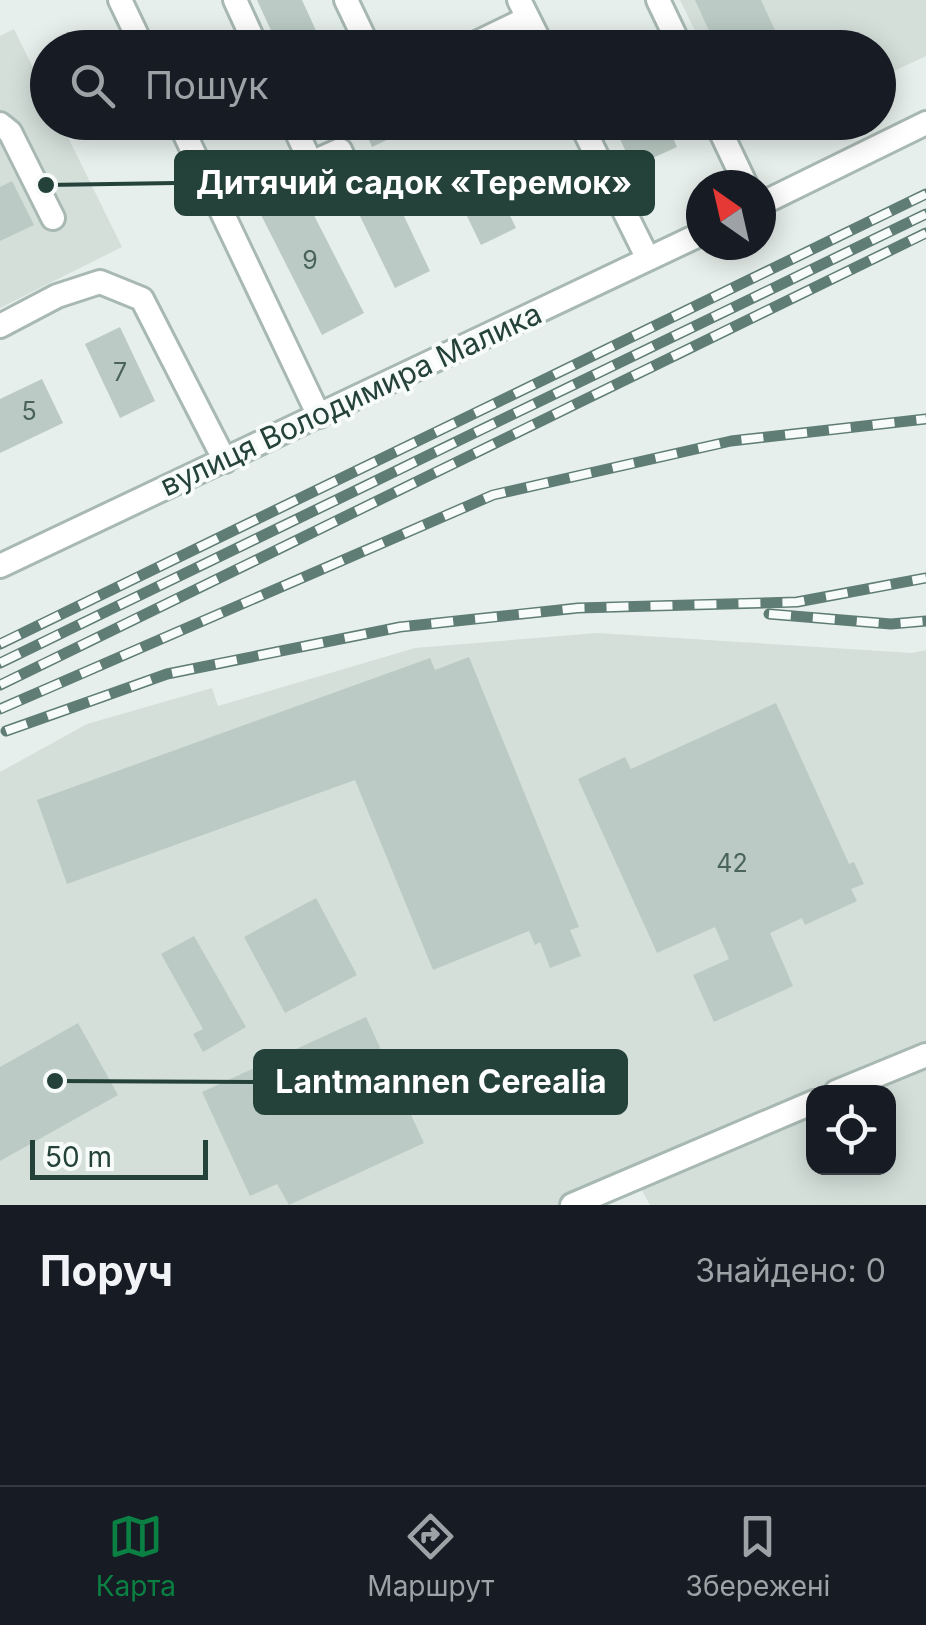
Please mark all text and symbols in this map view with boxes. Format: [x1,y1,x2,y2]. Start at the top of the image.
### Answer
search box [30,30,896,140]
icon: search [65,58,120,113]
text: Пошук [145,62,269,108]
callout: Дитячий садок «Теремок» [176,152,653,214]
text: Дитячий садок «Теремок» [196,163,632,202]
north arrow [686,170,776,260]
house number: 9 [302,245,318,275]
street label: вулиця Володимира Малика [154,295,547,503]
house number: 7 [113,357,127,387]
house number: 5 [21,396,37,426]
house number: 42 [716,848,748,878]
callout: Lantmannen Cerealia [255,1051,626,1113]
text: Lantmannen Cerealia [275,1062,607,1101]
map controls [806,1085,896,1175]
button: locate [806,1085,896,1175]
scale bar [30,1135,208,1180]
text: 50 m [45,1140,112,1174]
text: Поруч [40,1245,173,1296]
text: Знайдено: 0 [695,1251,886,1290]
tab: Карта [96,1509,176,1603]
tab: Маршрут [367,1509,494,1603]
tab: Збережені [686,1509,830,1603]

